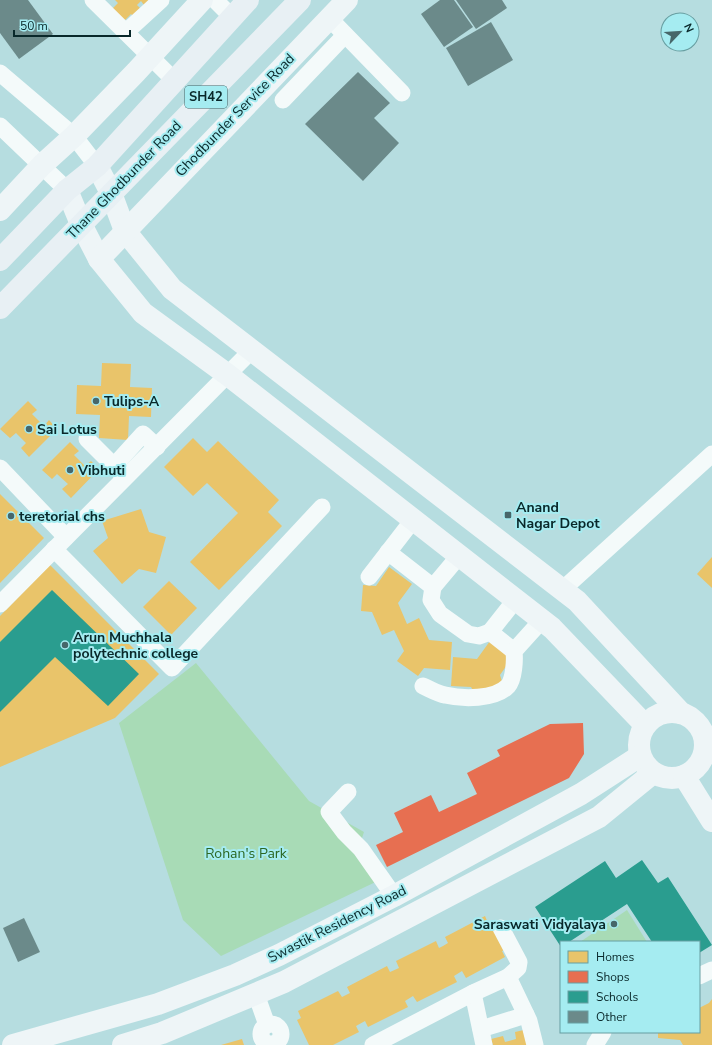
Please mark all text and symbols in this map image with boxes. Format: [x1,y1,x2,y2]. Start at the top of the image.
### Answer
scale bar [14,12,130,38]
north arrow [660,12,700,52]
text: 50 m [20,18,48,34]
text: N [680,21,697,35]
street label: Ghodbunder Service Road [171,49,299,181]
road number: SH42 [185,86,227,108]
street label: Thane Ghodbunder Road [62,117,186,243]
place label: Tulips-A [104,392,160,411]
marker: Tulips-A [91,396,101,406]
place label: Sai Lotus [37,420,97,439]
marker: Sai Lotus [24,424,34,434]
place label: Vibhuti [77,461,125,480]
marker: Vibhuti [65,465,75,475]
place label: Anand Nagar Depot [516,498,600,533]
place label: teretorial chs [19,507,105,526]
marker: Anand Nagar Depot [503,510,513,520]
marker: teretorial chs [6,511,16,521]
place label: Arun Muchhala polytechnic college [73,628,199,663]
marker: Arun Muchhala polytechnic college [60,640,70,650]
park label: Rohan's Park [205,844,288,863]
street label: Swastik Residency Road [264,881,410,967]
place label: Saraswati Vidyalaya [474,915,606,934]
marker: Saraswati Vidyalaya [609,919,619,929]
legend [560,941,700,1033]
text: Homes [596,949,634,965]
text: Shops [596,969,630,985]
text: Schools [596,989,639,1005]
text: Other [596,1009,628,1025]

